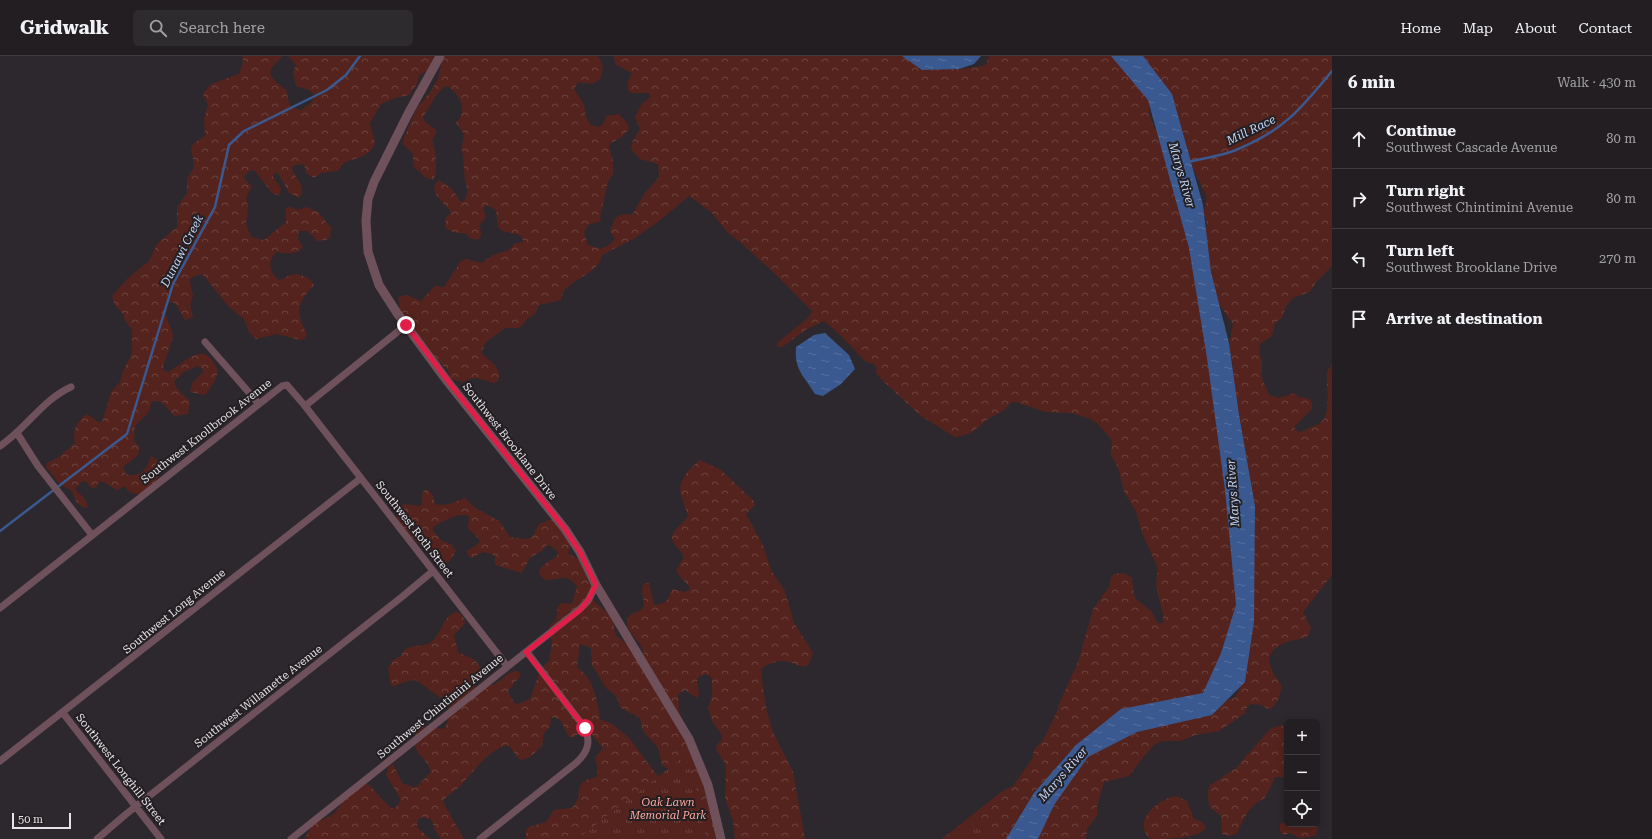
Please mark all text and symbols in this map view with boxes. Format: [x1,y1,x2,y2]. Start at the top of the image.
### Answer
search box [133,10,413,46]
text: Gridwalk [20,16,109,39]
icon: search [147,17,169,39]
text: Search here [179,19,265,37]
text: Home [1400,20,1441,36]
text: Map [1463,20,1493,36]
text: About [1515,20,1557,36]
text: Contact [1579,20,1632,36]
text: 6 min [1348,72,1395,92]
text: Walk · 430 m [1557,75,1636,90]
water label: Mill Race [1223,112,1278,148]
text: Continue [1386,122,1456,140]
icon: ahead [1348,128,1370,150]
text: 80 m [1606,131,1636,146]
water label: Marys River [1166,140,1198,209]
text: Southwest Cascade Avenue [1386,140,1557,155]
text: Turn right [1386,182,1465,200]
icon: right [1348,188,1370,210]
text: 80 m [1606,191,1636,206]
text: Southwest Chintimini Avenue [1386,200,1573,215]
water label: Dunawi Creek [157,212,206,290]
text: Turn left [1386,242,1454,260]
icon: left [1348,248,1370,270]
text: 270 m [1599,251,1636,266]
text: Southwest Brooklane Drive [1386,260,1557,275]
icon: arrive [1348,308,1370,330]
text: Arrive at destination [1386,310,1542,328]
route end [397,316,415,334]
street label: Southwest Knollbrook Avenue [139,377,274,486]
street label: Southwest Brooklane Drive [460,380,559,502]
water label: Marys River [1224,459,1242,528]
street label: Southwest Roth Street [373,479,456,580]
street label: Southwest Long Avenue [121,566,228,657]
street label: Southwest Willamette Avenue [192,642,325,750]
street label: Southwest Chintimini Avenue [375,652,506,761]
street label: Southwest Longhill Street [73,711,168,827]
route start [576,719,594,737]
map controls [1284,719,1320,827]
button: + [1284,719,1320,755]
water label: Marys River [1035,744,1090,805]
button: − [1284,755,1320,791]
button: locate [1284,791,1320,827]
park label: Oak Lawn Memorial Park [629,796,706,822]
scale bar [12,811,71,830]
text: 50 m [18,813,43,826]

